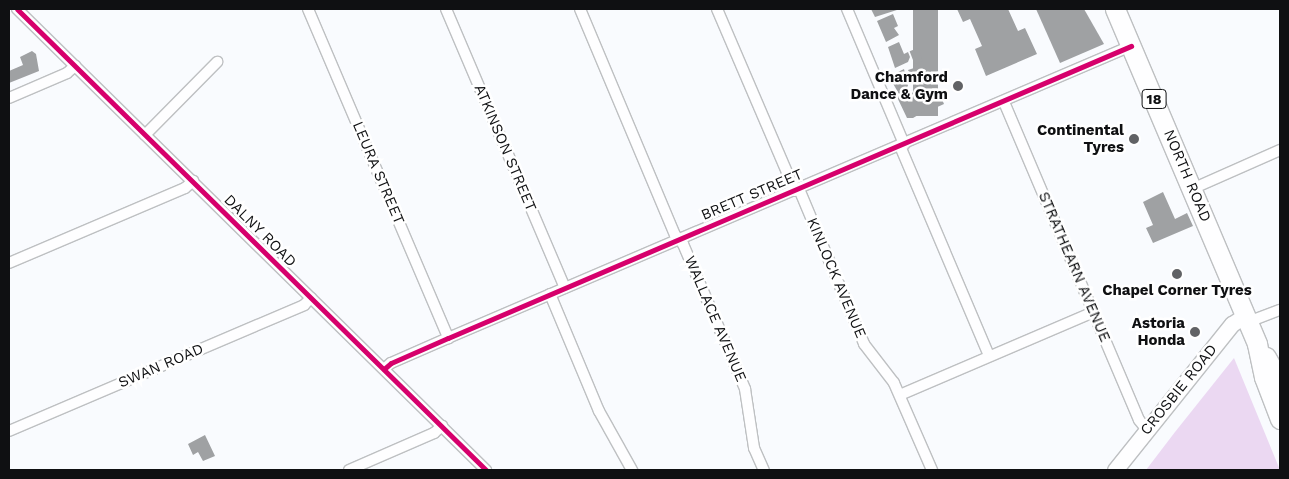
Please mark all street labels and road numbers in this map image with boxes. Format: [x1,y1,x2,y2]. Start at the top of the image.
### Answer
street label: ATKINSON STREET [470,82,540,214]
road number: 18 [1142,88,1166,110]
street label: LEURA STREET [348,119,408,227]
street label: NORTH ROAD [1159,127,1215,225]
street label: BRETT STREET [698,165,806,225]
street label: STRATHEARN AVENUE [1034,189,1114,345]
street label: DALNY ROAD [220,191,300,271]
street label: KINLOCK AVENUE [802,215,870,341]
street label: WALLACE AVENUE [680,253,750,385]
street label: SWAN ROAD [116,340,206,392]
street label: CROSBIE ROAD [1137,341,1221,439]

